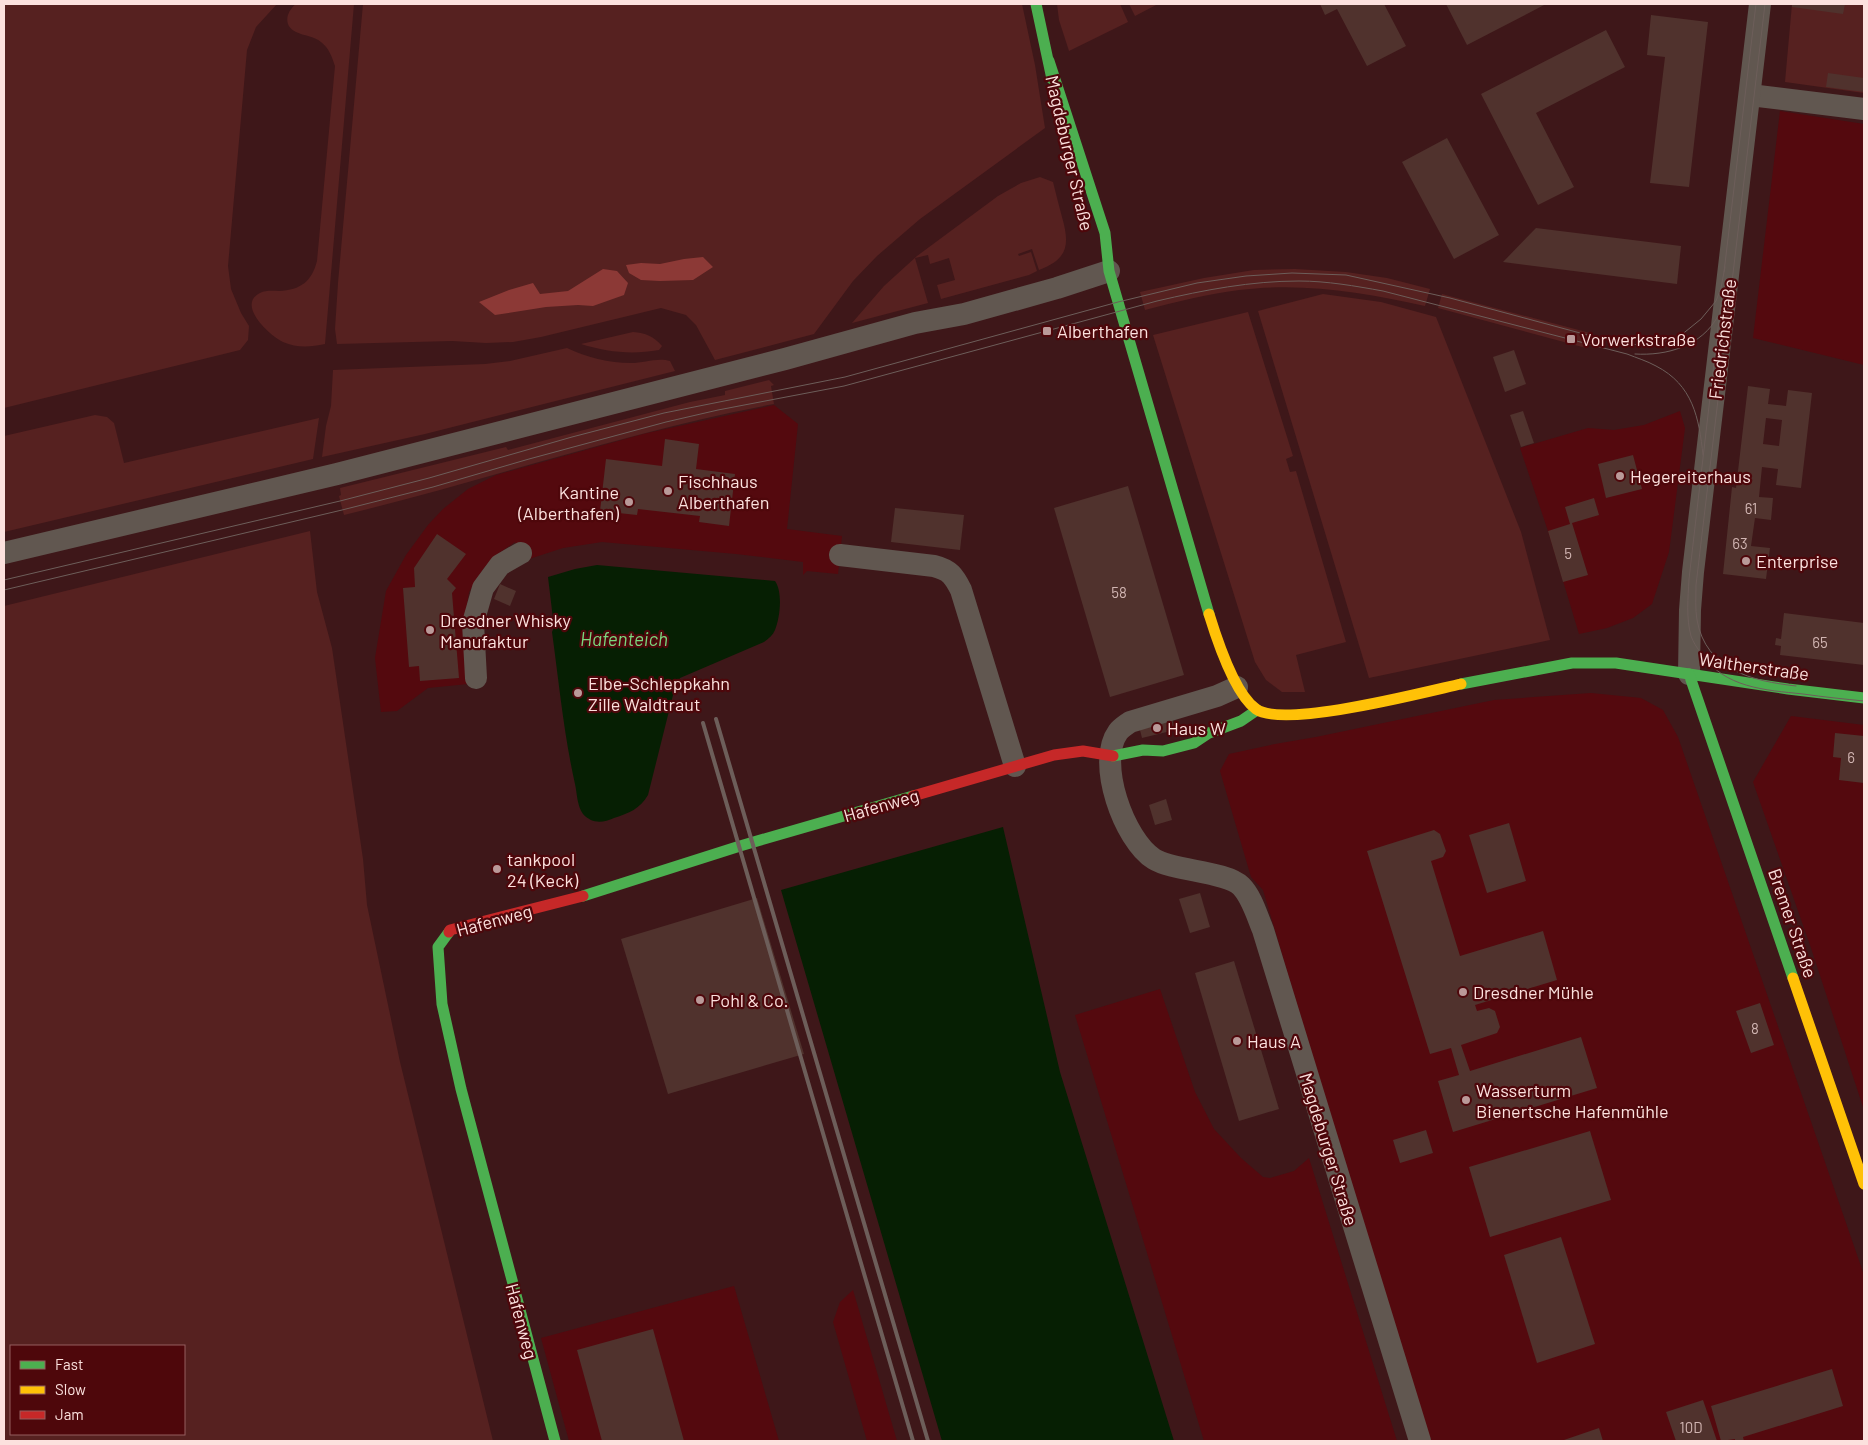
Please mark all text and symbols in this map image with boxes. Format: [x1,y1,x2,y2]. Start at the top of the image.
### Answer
street label: Magdeburger Straße [1041,73,1099,233]
street label: Friedrichstraße [1704,277,1740,401]
place label: Alberthafen [1057,320,1148,342]
marker: Alberthafen [1041,325,1053,337]
place label: Vorwerkstraße [1581,328,1696,350]
marker: Vorwerkstraße [1565,333,1577,345]
place label: Hegereiterhaus [1630,465,1751,487]
place label: Fischhaus Alberthafen [678,470,769,513]
marker: Hegereiterhaus [1614,470,1626,482]
place label: Kantine (Alberthafen) [517,481,619,524]
marker: Fischhaus Alberthafen [662,485,674,497]
marker: Kantine (Alberthafen) [623,496,635,508]
house number: 61 [1745,499,1757,517]
house number: 63 [1732,534,1748,552]
house number: 5 [1564,544,1572,562]
place label: Enterprise [1756,550,1838,572]
marker: Enterprise [1740,555,1752,567]
house number: 58 [1111,583,1127,601]
place label: Dresdner Whisky Manufaktur [440,609,571,652]
marker: Dresdner Whisky Manufaktur [424,624,436,636]
water label: Hafenteich [580,627,668,650]
house number: 65 [1812,633,1828,651]
street label: Waltherstraße [1697,647,1811,685]
place label: Elbe-Schleppkahn Zille Waldtraut [588,672,730,715]
marker: Elbe-Schleppkahn Zille Waldtraut [572,687,584,699]
place label: Haus W [1167,717,1226,739]
marker: Haus W [1151,722,1163,734]
house number: 6 [1847,748,1855,766]
street label: Hafenweg [841,784,921,826]
place label: tankpool 24 (Keck) [507,848,579,891]
marker: tankpool 24 (Keck) [491,863,503,875]
street label: Bremer Straße [1764,865,1822,981]
street label: Hafenweg [454,899,534,941]
place label: Dresdner Mühle [1473,981,1594,1003]
marker: Dresdner Mühle [1457,986,1469,998]
place label: Pohl & Co. [710,989,789,1011]
marker: Pohl & Co. [694,994,706,1006]
house number: 8 [1751,1019,1759,1037]
place label: Haus A [1247,1030,1301,1052]
marker: Haus A [1231,1035,1243,1047]
street label: Magdeburger Straße [1295,1070,1363,1228]
place label: Wasserturm Bienertsche Hafenmühle [1476,1079,1669,1122]
marker: Wasserturm Bienertsche Hafenmühle [1460,1094,1472,1106]
street label: Hafenweg [501,1281,543,1361]
legend [10,1345,185,1435]
text: Fast [55,1355,83,1373]
text: Slow [55,1380,86,1398]
text: Jam [55,1405,84,1423]
house number: 10D [1680,1418,1703,1436]

